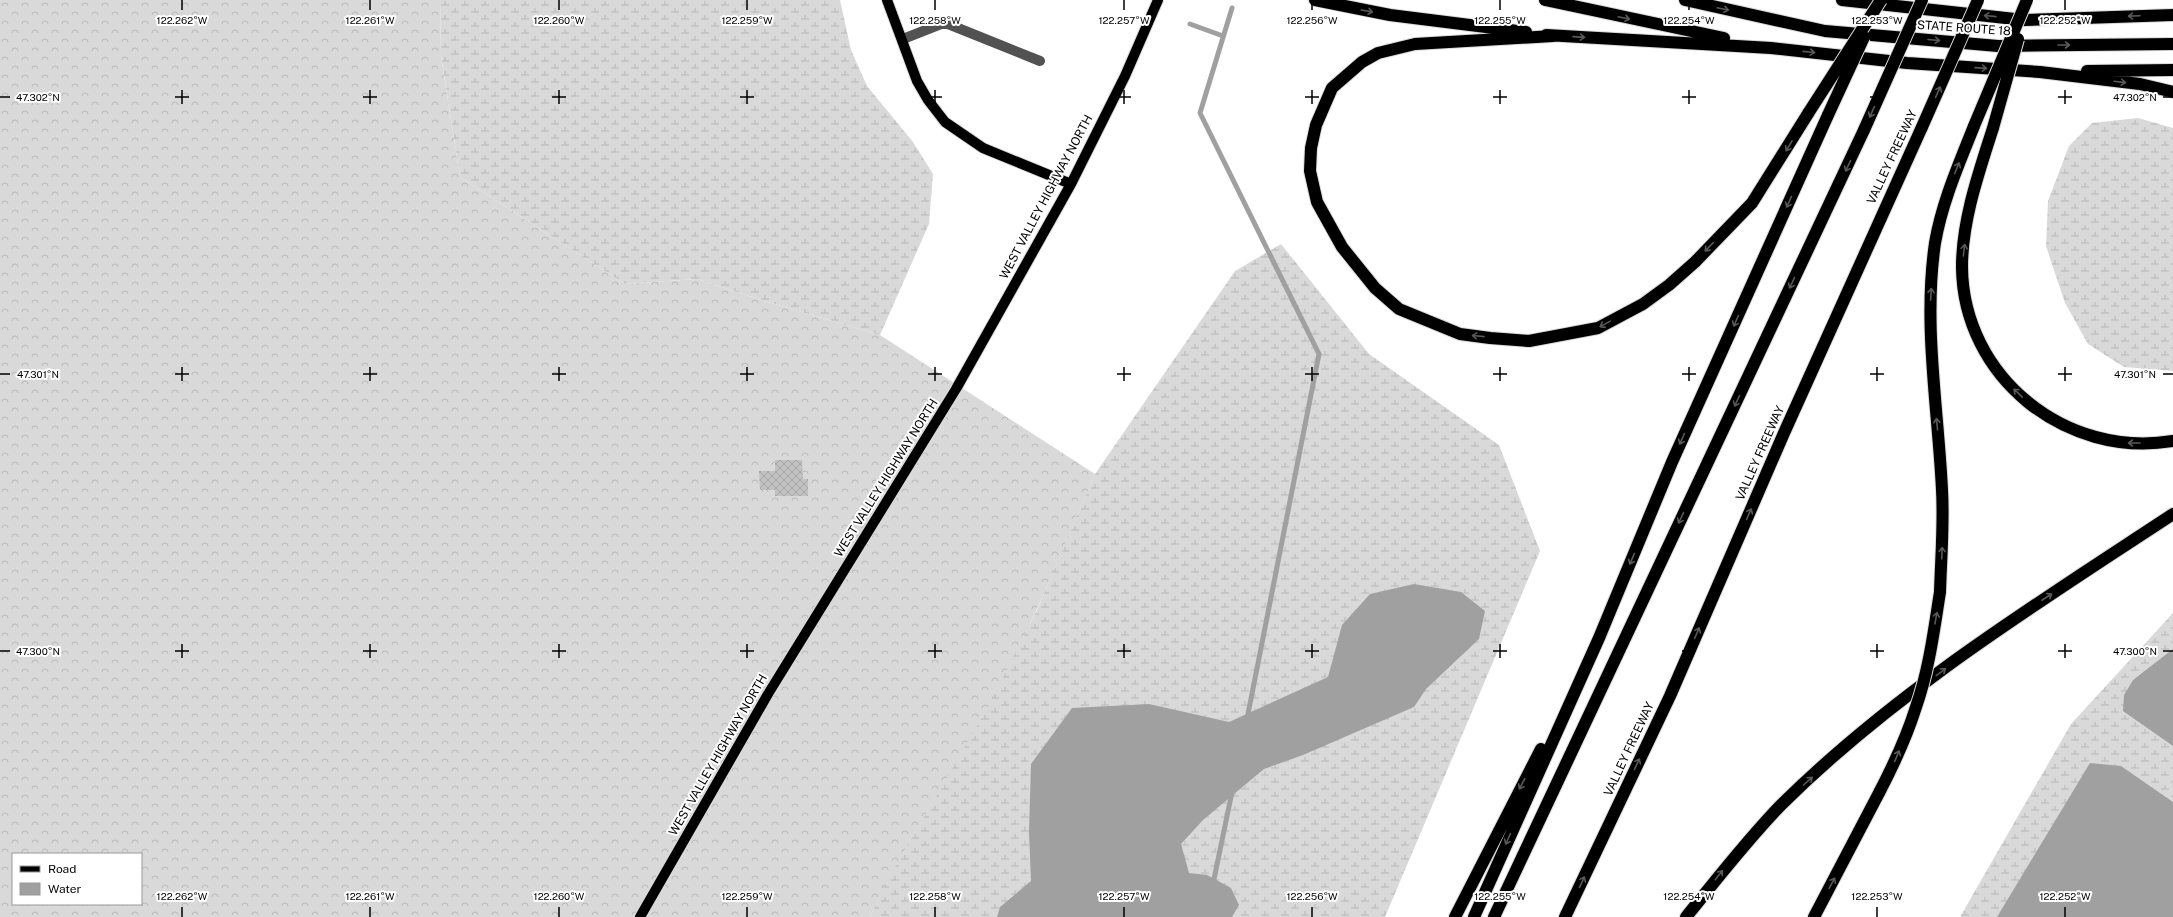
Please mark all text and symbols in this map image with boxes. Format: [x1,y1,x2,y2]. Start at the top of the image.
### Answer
one-way arrow [1716,5,1729,13]
one-way arrow [1360,7,1373,15]
one-way arrow [1984,12,1997,20]
one-way arrow [2128,13,2141,20]
text: 122.262°W [157,14,208,26]
text: 122.261°W [346,14,395,26]
text: 122.260°W [534,14,585,26]
text: 122.259°W [721,14,773,26]
text: 122.258°W [909,14,961,26]
text: 122.257°W [1099,14,1150,26]
text: 122.256°W [1286,14,1338,26]
text: 122.255°W [1474,14,1526,26]
one-way arrow [1618,14,1631,22]
text: 122.254°W [1663,14,1715,26]
text: 122.253°W [1851,14,1903,26]
text: 122.252°W [2040,14,2091,26]
street label: STATE ROUTE 18 [1917,18,2012,38]
one-way arrow [1572,34,1585,41]
one-way arrow [1927,37,1940,44]
one-way arrow [2057,41,2070,49]
one-way arrow [1802,48,1815,55]
one-way arrow [1974,65,1987,72]
one-way arrow [2113,78,2126,85]
one-way arrow [1934,86,1942,98]
text: 47.302°N [16,91,60,103]
text: 47.302°N [2113,91,2157,103]
one-way arrow [1868,106,1875,118]
street label: VALLEY FREEWAY [1864,107,1920,206]
street label: WEST VALLEY HIGHWAY NORTH [997,113,1095,281]
one-way arrow [1785,140,1793,151]
one-way arrow [1844,159,1851,171]
one-way arrow [1954,162,1962,174]
one-way arrow [1785,196,1793,208]
one-way arrow [1704,242,1714,252]
one-way arrow [1960,244,1968,257]
one-way arrow [1788,277,1795,289]
one-way arrow [1927,288,1934,301]
one-way arrow [1732,314,1739,326]
one-way arrow [1599,321,1611,329]
one-way arrow [1472,333,1485,340]
text: 47.301°N [17,368,59,380]
text: 47.301°N [2114,368,2156,380]
one-way arrow [2013,388,2023,398]
one-way arrow [1733,395,1740,407]
street label: WEST VALLEY HIGHWAY NORTH [831,396,941,560]
street label: VALLEY FREEWAY [1733,403,1787,502]
one-way arrow [1934,418,1941,431]
one-way arrow [1678,433,1686,445]
one-way arrow [2128,439,2141,447]
one-way arrow [1746,508,1753,520]
one-way arrow [1677,512,1684,524]
one-way arrow [1938,547,1945,560]
one-way arrow [1627,552,1635,564]
one-way arrow [2041,593,2052,601]
one-way arrow [1932,612,1940,625]
one-way arrow [1694,627,1701,639]
text: 47.300°N [16,645,60,657]
text: 47.300°N [2113,645,2157,657]
one-way arrow [1935,668,1946,676]
street label: WEST VALLEY HIGHWAY NORTH [666,672,770,838]
street label: VALLEY FREEWAY [1601,699,1657,798]
one-way arrow [1894,751,1902,763]
one-way arrow [1634,758,1641,770]
one-way arrow [1803,776,1813,786]
one-way arrow [1518,778,1526,790]
one-way arrow [1504,833,1512,845]
legend [12,853,142,905]
text: Road [48,862,76,876]
one-way arrow [1715,870,1724,881]
one-way arrow [1579,876,1586,888]
one-way arrow [1829,877,1836,889]
text: Water [48,882,82,896]
text: 122.262°W [157,890,208,902]
text: 122.261°W [346,890,395,902]
text: 122.260°W [534,890,585,902]
text: 122.259°W [721,890,773,902]
text: 122.258°W [909,890,961,902]
text: 122.257°W [1099,890,1150,902]
text: 122.256°W [1286,890,1338,902]
text: 122.255°W [1474,890,1526,902]
text: 122.254°W [1663,890,1715,902]
text: 122.253°W [1851,890,1903,902]
text: 122.252°W [2040,890,2091,902]

